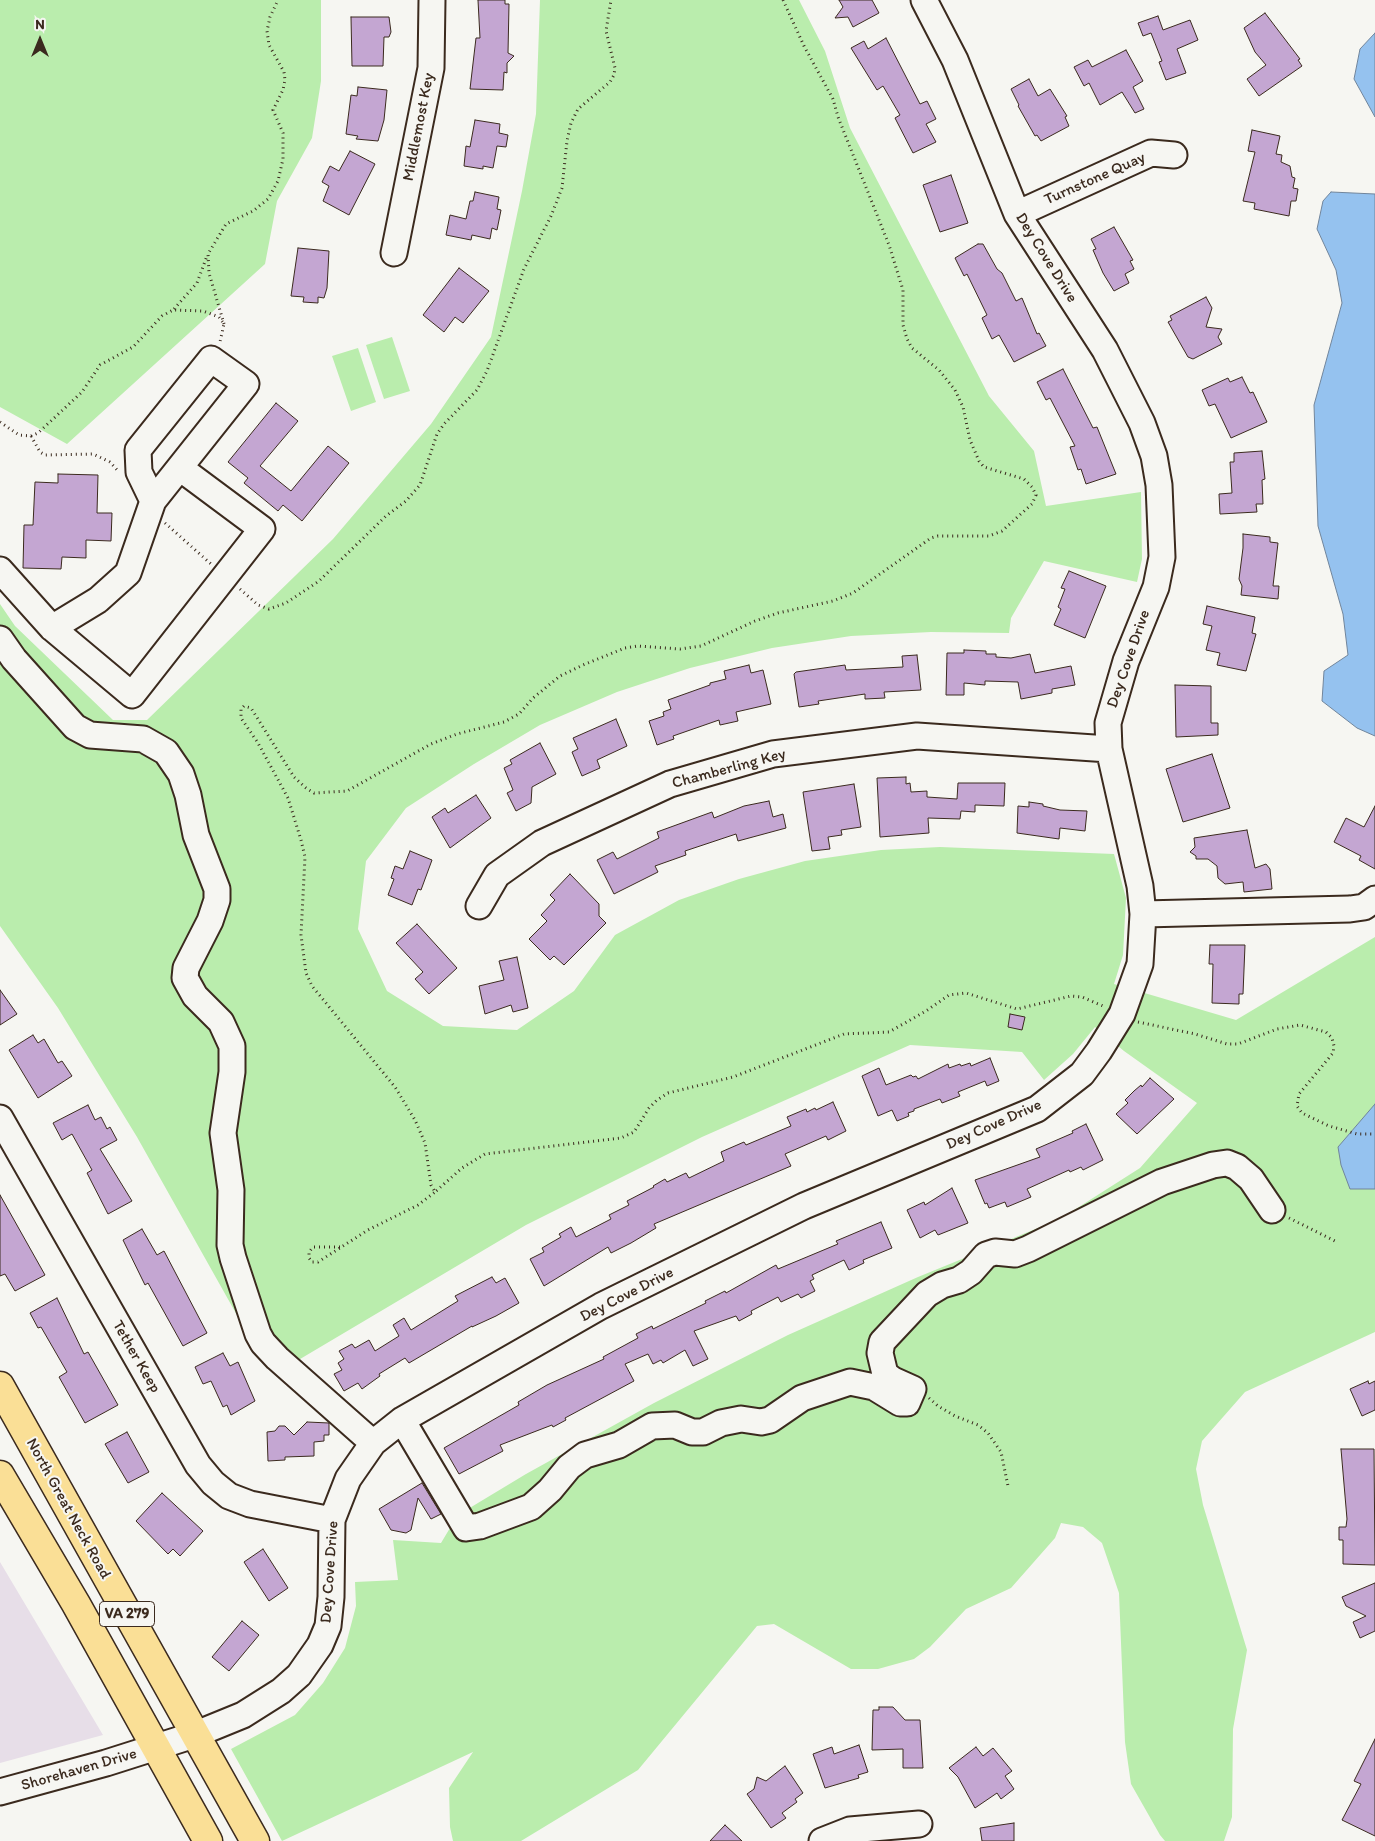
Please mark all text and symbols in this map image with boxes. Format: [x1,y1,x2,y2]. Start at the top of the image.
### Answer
north arrow [15,15,65,65]
text: N [35,16,45,33]
street label: Middlemost Key [399,71,439,183]
street label: Turnstone Quay [1042,148,1148,210]
street label: Dey Cove Drive [1011,209,1081,307]
street label: Dey Cove Drive [1103,607,1155,711]
street label: Chamberling Key [670,745,788,793]
street label: Dey Cove Drive [943,1095,1045,1155]
street label: Dey Cove Drive [577,1263,677,1327]
street label: Tether Keep [108,1317,164,1397]
street label: North Great Neck Road [21,1435,115,1583]
street label: Dey Cove Drive [317,1520,343,1624]
road number: VA 279 [100,1602,154,1626]
street label: Shorehaven Drive [19,1744,139,1796]

